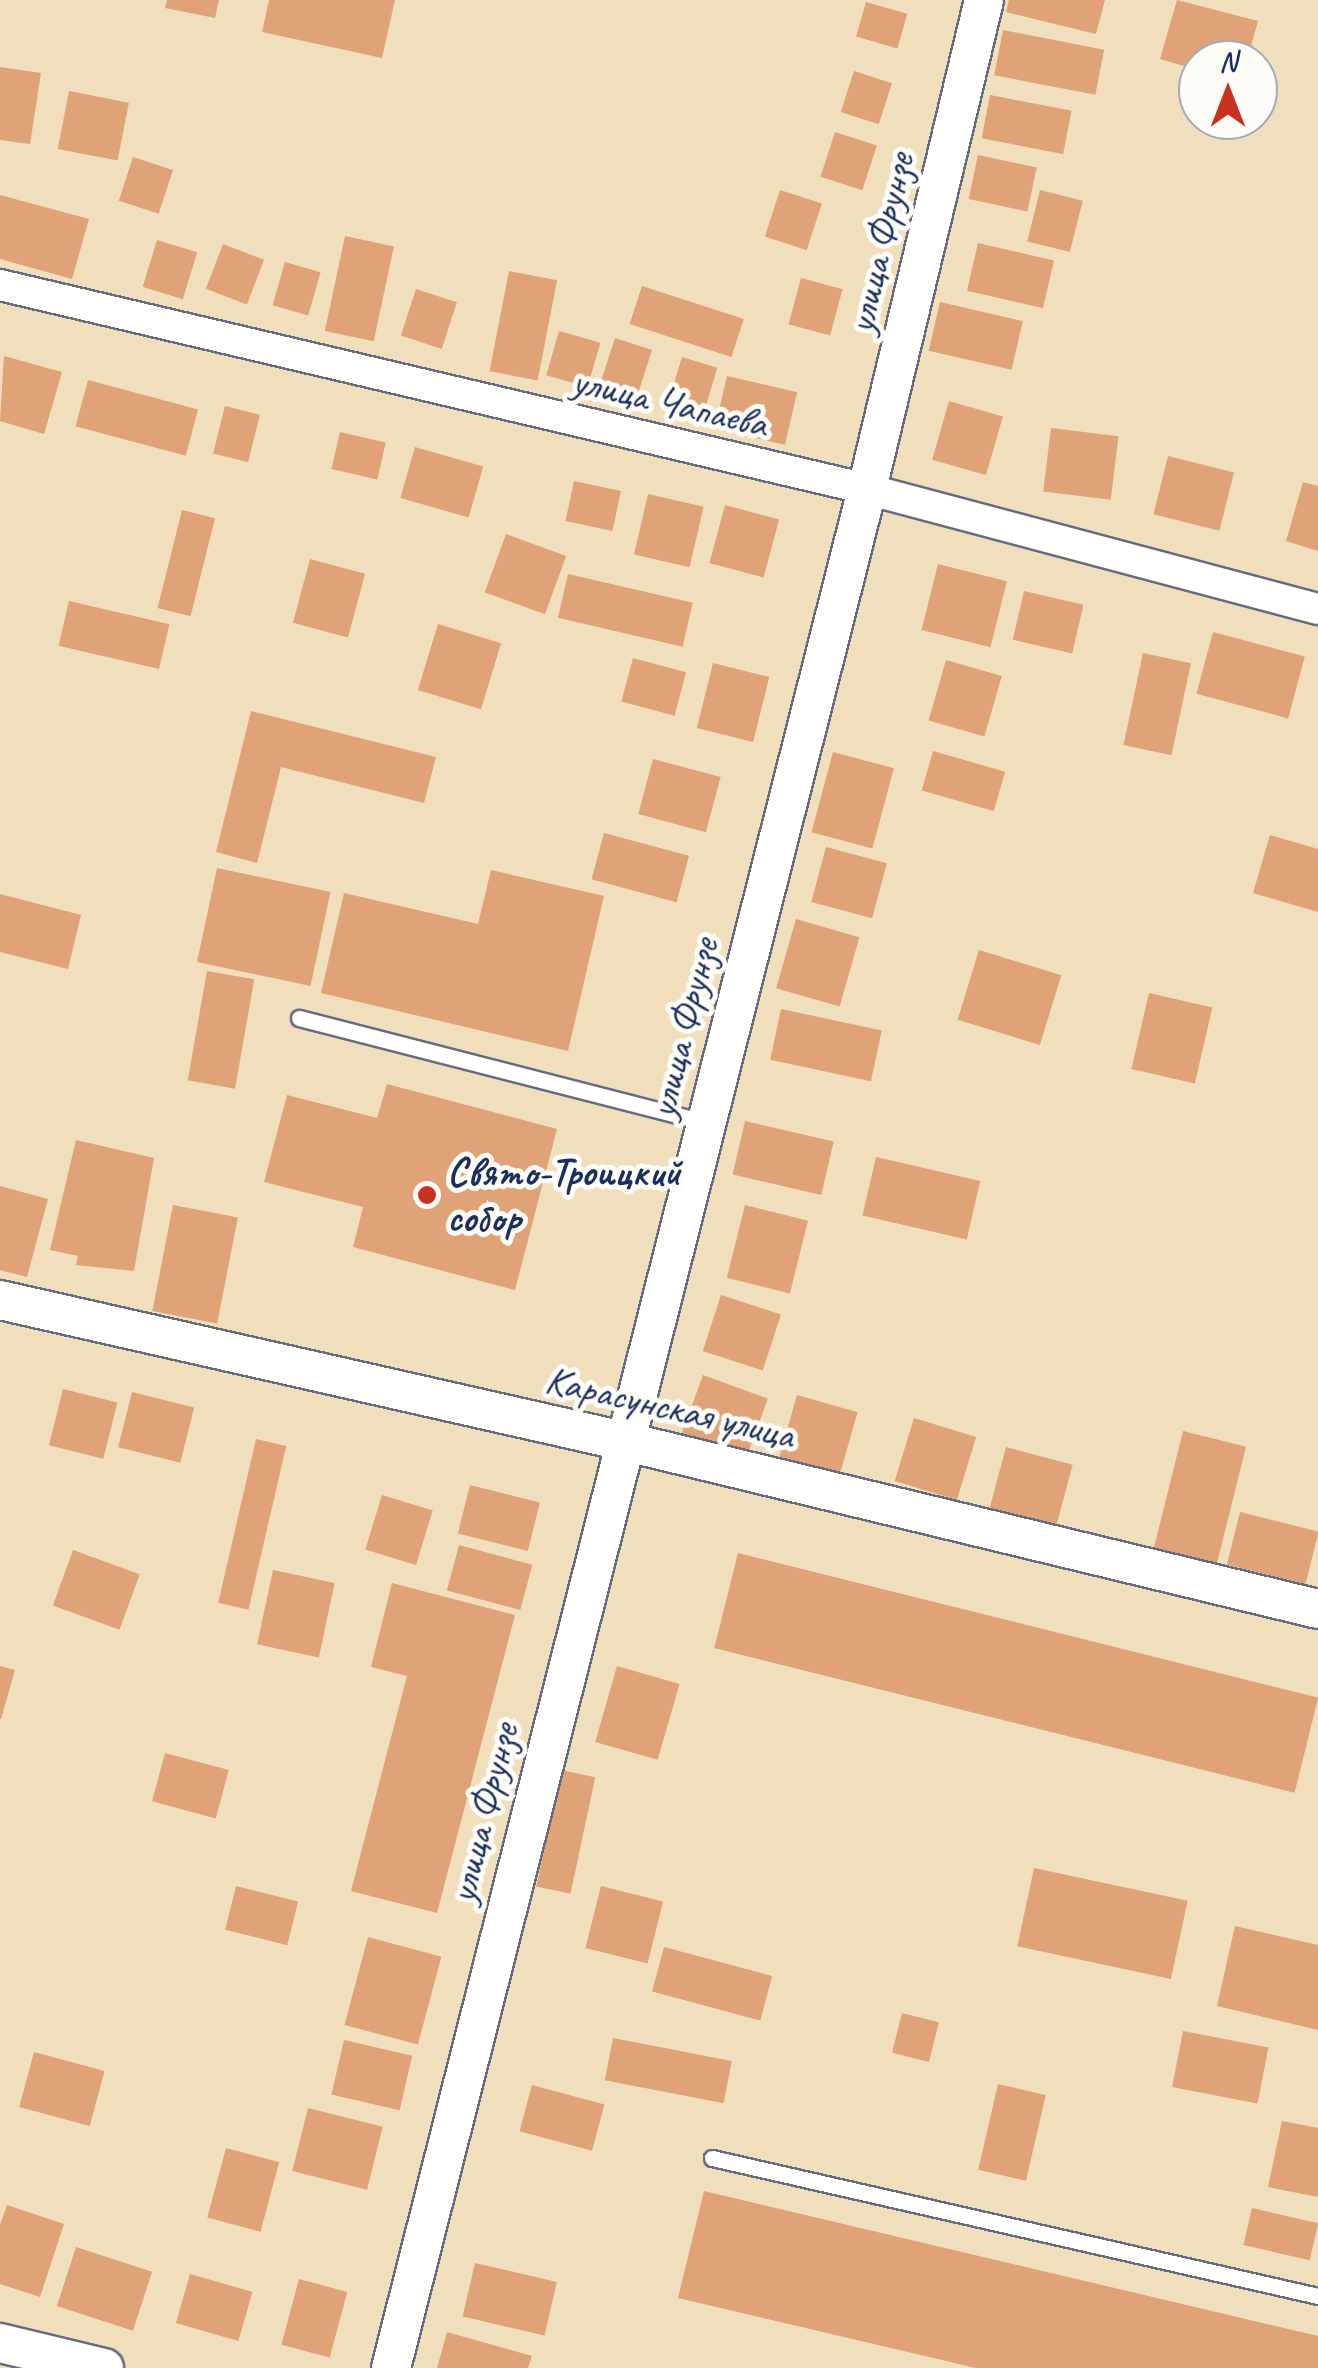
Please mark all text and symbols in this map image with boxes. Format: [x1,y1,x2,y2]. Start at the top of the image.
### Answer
north arrow [1178,40,1278,140]
text: N [1219,44,1237,79]
street label: улица Фрунзе [836,150,924,336]
street label: улица Чапаева [568,356,772,448]
street label: улица Фрунзе [638,935,728,1121]
place label: Свято-Троицкий собор [447,1148,681,1242]
marker: Свято-Троицкий собор [416,1184,438,1206]
street label: Карасунская улица [540,1355,800,1459]
street label: улица Фрунзе [438,1720,528,1906]

